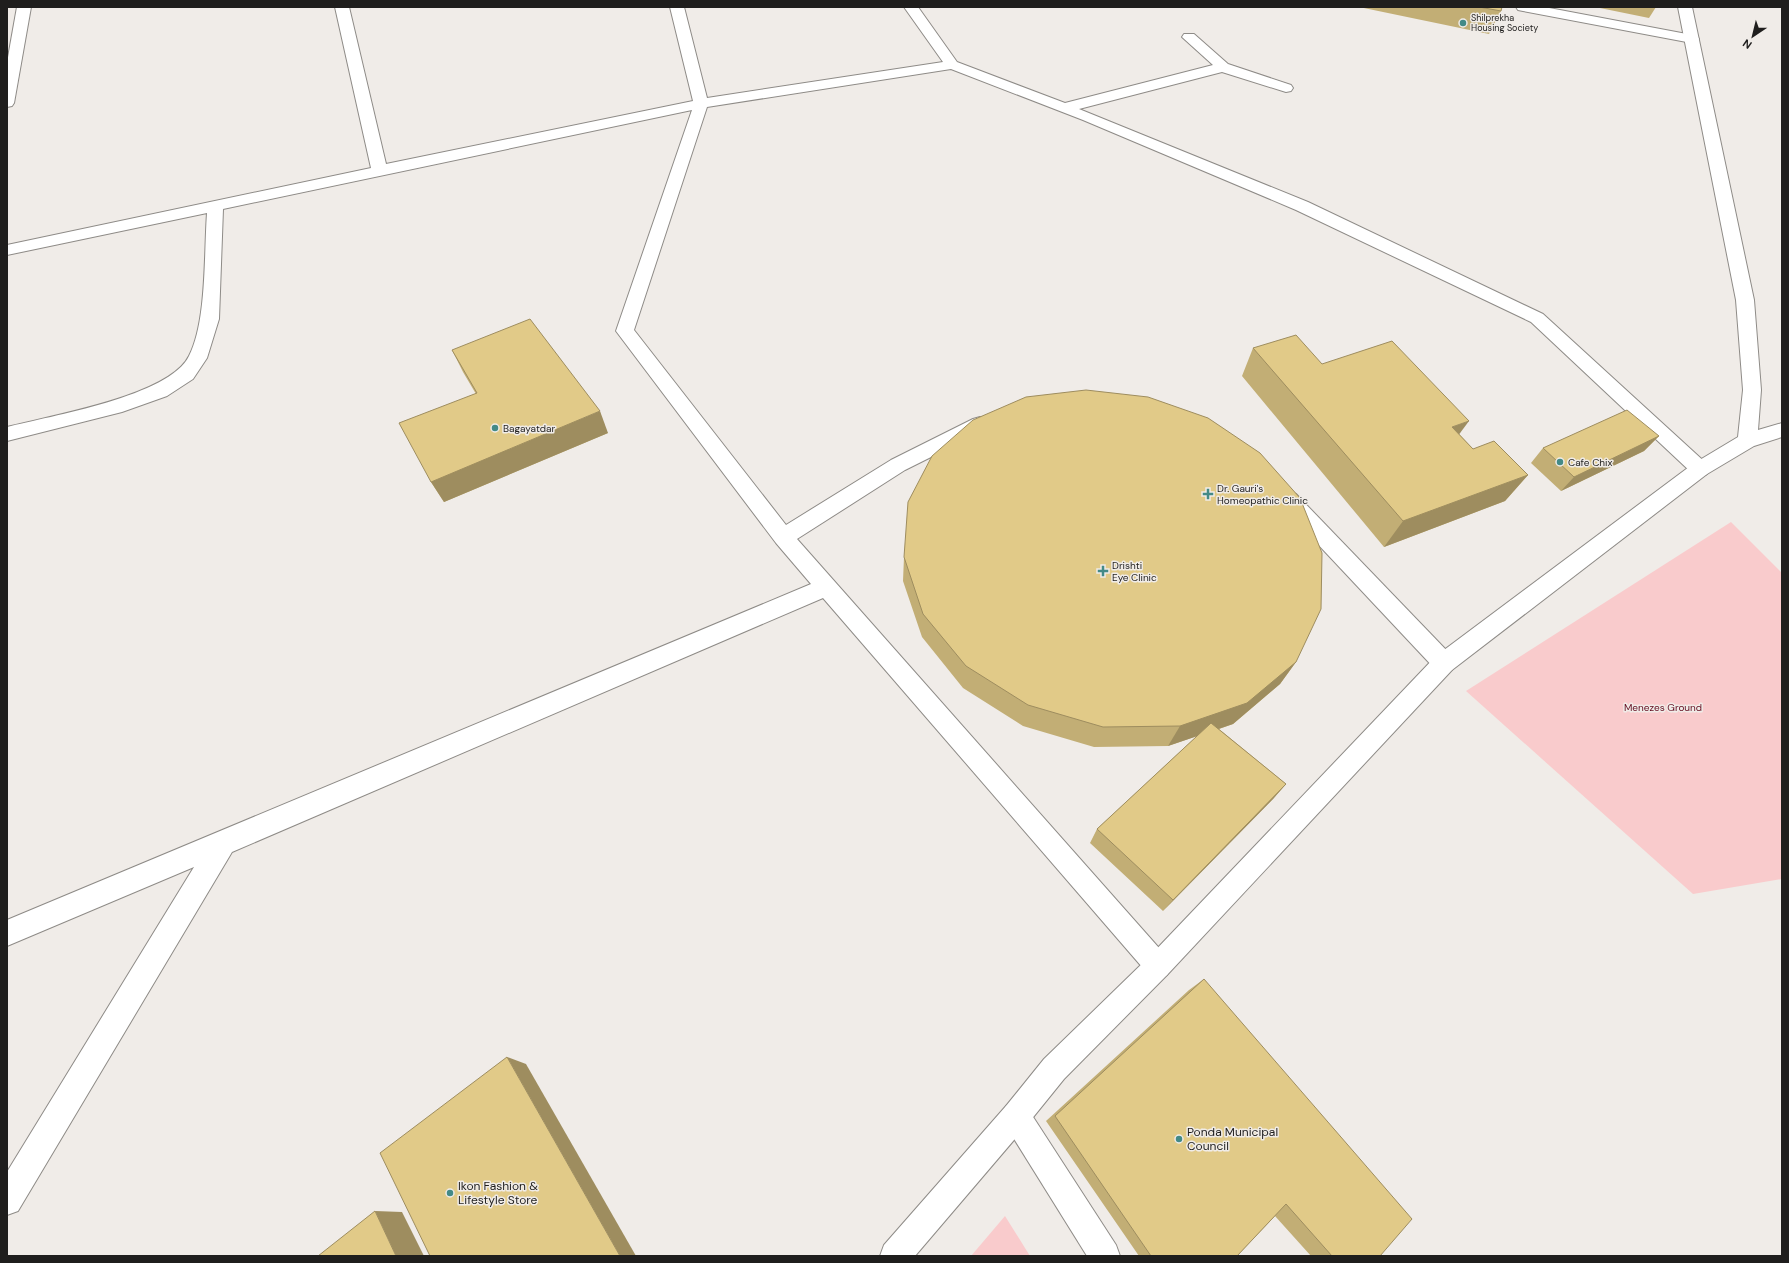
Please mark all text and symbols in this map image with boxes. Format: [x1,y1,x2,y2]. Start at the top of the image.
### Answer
place label: Shilprekha Housing Society [1471,12,1538,34]
north arrow [1733,16,1773,56]
marker: Shilprekha Housing Society [1458,18,1468,28]
text: N [1740,36,1755,52]
place label: Bagayatdar [503,422,555,435]
marker: Bagayatdar [490,423,500,433]
place label: Cafe Chix [1568,456,1612,469]
marker: Cafe Chix [1555,457,1565,467]
place label: Dr. Gauri's Homeopathic Clinic [1217,482,1308,507]
marker: Dr. Gauri's Homeopathic Clinic [1202,488,1214,500]
place label: Drishti Eye Clinic [1112,559,1157,584]
marker: Drishti Eye Clinic [1097,565,1109,577]
park label: Menezes Ground [1624,701,1702,714]
place label: Ponda Municipal Council [1187,1124,1278,1154]
marker: Ponda Municipal Council [1174,1134,1184,1144]
place label: Ikon Fashion & Lifestyle Store [458,1178,538,1208]
marker: Ikon Fashion & Lifestyle Store [445,1188,455,1198]

